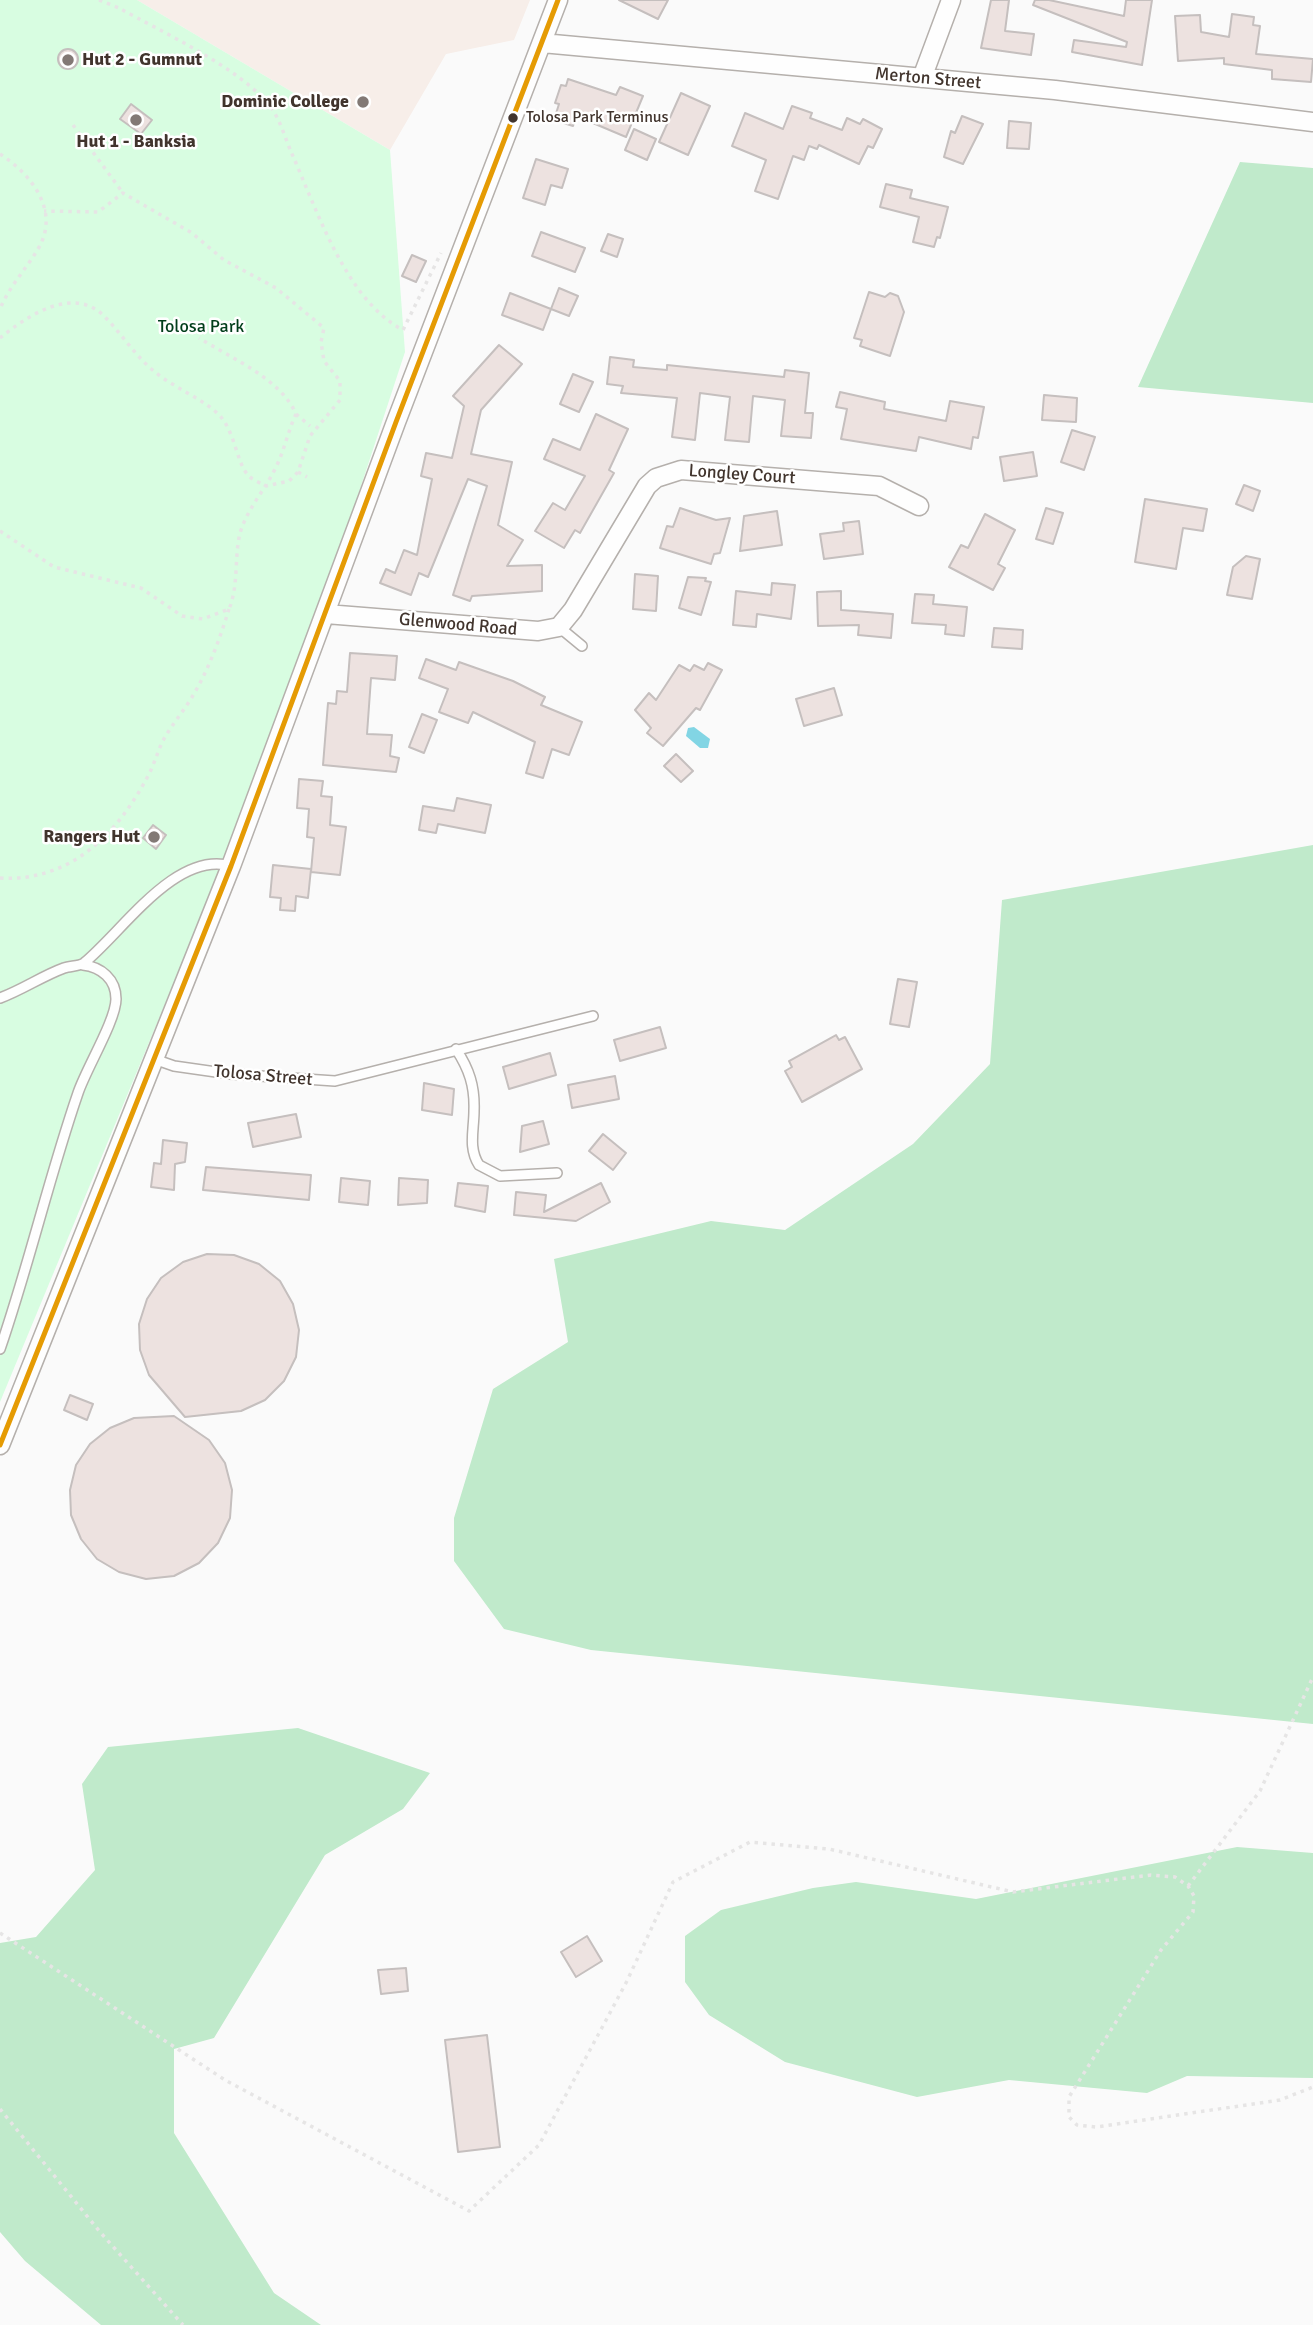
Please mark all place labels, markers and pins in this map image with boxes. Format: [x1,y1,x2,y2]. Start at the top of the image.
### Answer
place label: Hut 2 - Gumnut [82,49,202,71]
marker: Hut 2 - Gumnut [60,52,76,68]
place label: Dominic College [221,91,349,113]
marker: Dominic College [355,94,371,110]
place label: Tolosa Park Terminus [526,108,669,128]
marker: Tolosa Park Terminus [506,111,520,125]
marker: Hut 1 - Banksia [128,112,144,128]
place label: Hut 1 - Banksia [76,131,196,153]
place label: Rangers Hut [43,826,140,848]
marker: Rangers Hut [146,829,162,845]

